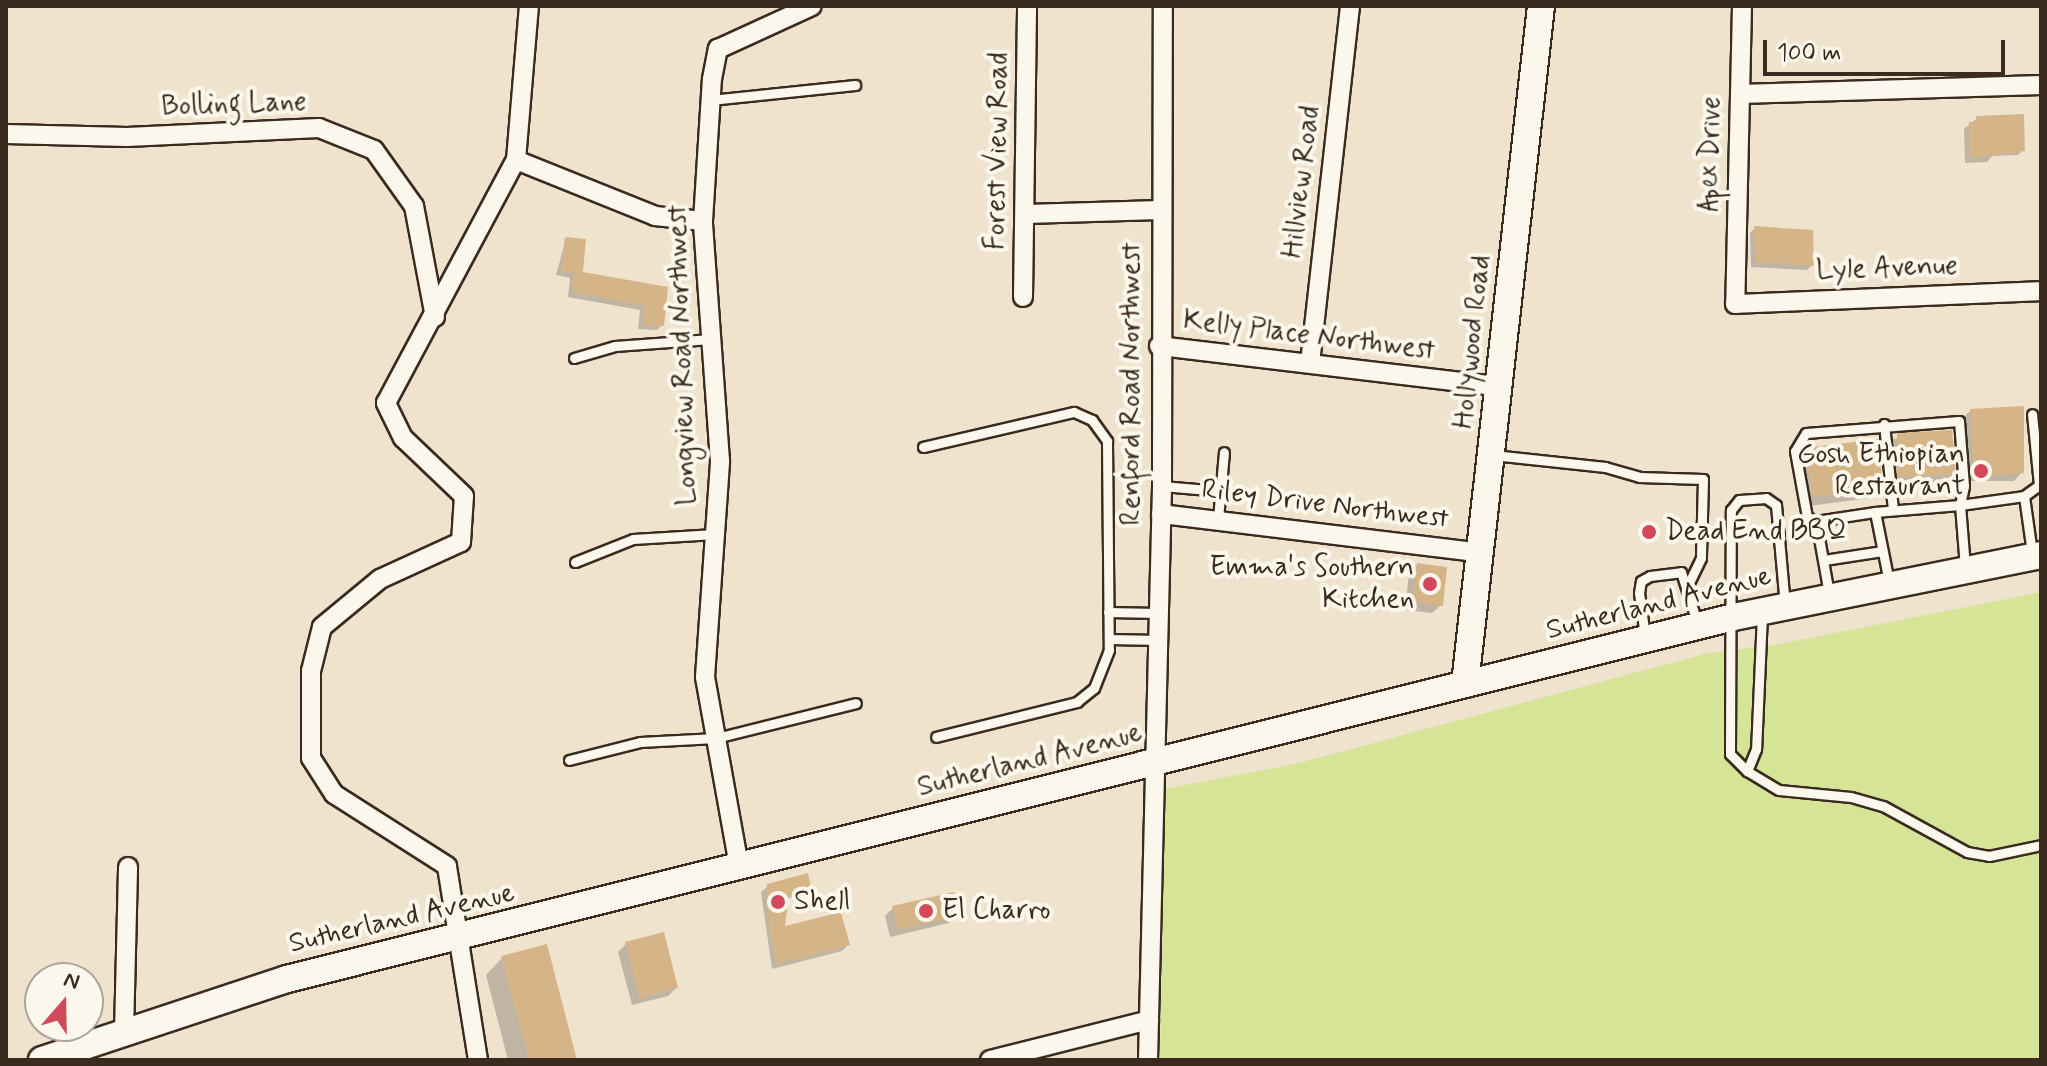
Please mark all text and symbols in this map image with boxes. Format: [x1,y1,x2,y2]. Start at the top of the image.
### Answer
scale bar [1767,24,2009,74]
text: 100 m [1777,38,1841,69]
street label: Forest View Road [979,52,1017,250]
street label: Bolling Lane [160,86,308,124]
street label: Apex Drive [1693,96,1729,212]
street label: Hillview Road [1276,105,1328,259]
street label: Longview Road Northwest [661,205,705,505]
street label: Renford Road Northwest [1115,244,1149,524]
street label: Lyle Avenue [1814,250,1960,288]
street label: Hollywood Road [1447,253,1499,431]
street label: Kelly Place Northwest [1181,304,1437,368]
place label: Gosh Ethiopian Restaurant [1797,438,1965,504]
marker: Gosh Ethiopian Restaurant [1972,462,1990,480]
street label: Riley Drive Northwest [1199,473,1451,537]
place label: Dead End BBQ [1665,515,1841,549]
marker: Dead End BBQ [1640,523,1658,541]
place label: Emma's Southern Kitchen [1208,551,1414,617]
street label: Sutherland Avenue [1544,560,1774,648]
marker: Emma's Southern Kitchen [1421,575,1439,593]
street label: Sutherland Avenue [915,717,1145,805]
street label: Sutherland Avenue [287,877,517,961]
place label: Shell [794,885,850,919]
marker: Shell [769,893,787,911]
place label: El Charro [942,894,1057,928]
marker: El Charro [917,902,935,920]
north arrow [24,962,104,1042]
text: N [60,966,83,997]

